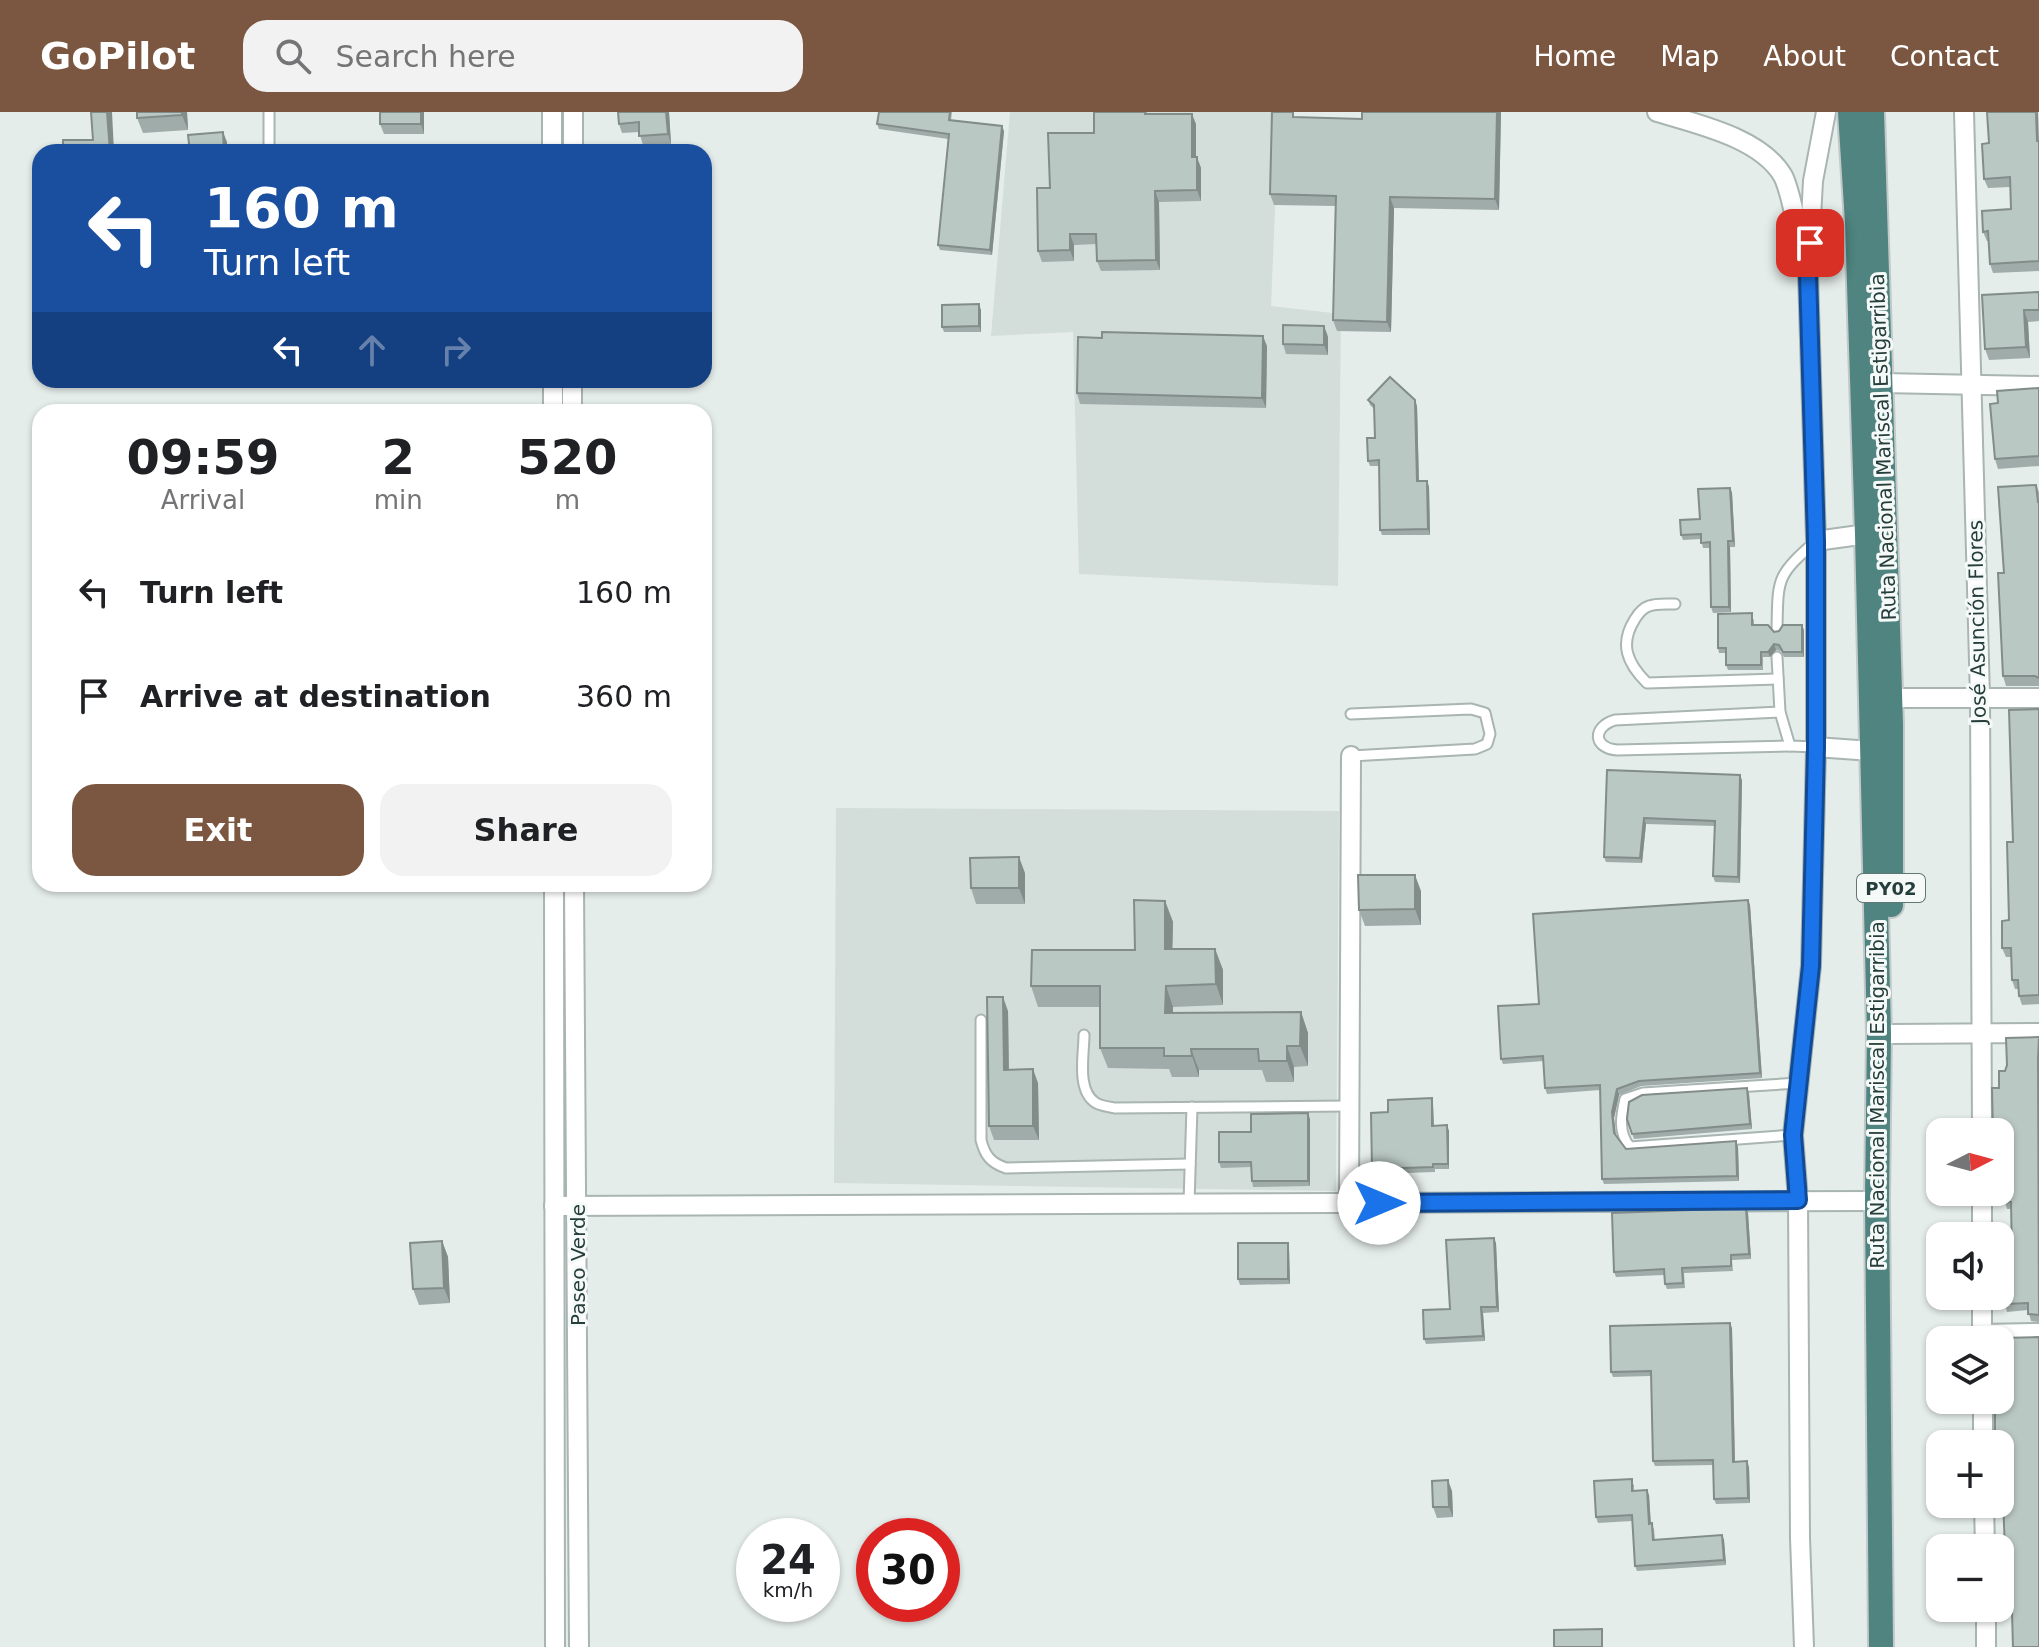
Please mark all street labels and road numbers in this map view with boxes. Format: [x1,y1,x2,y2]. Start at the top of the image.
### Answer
street label: Ruta Nacional Mariscal Estigarribia [1865,273,1901,621]
street label: José Asunción Flores [1963,520,1991,726]
road number: PY02 [1857,874,1925,902]
street label: Ruta Nacional Mariscal Estigarribia [1865,921,1889,1269]
street label: Paseo Verde [566,1204,590,1326]

